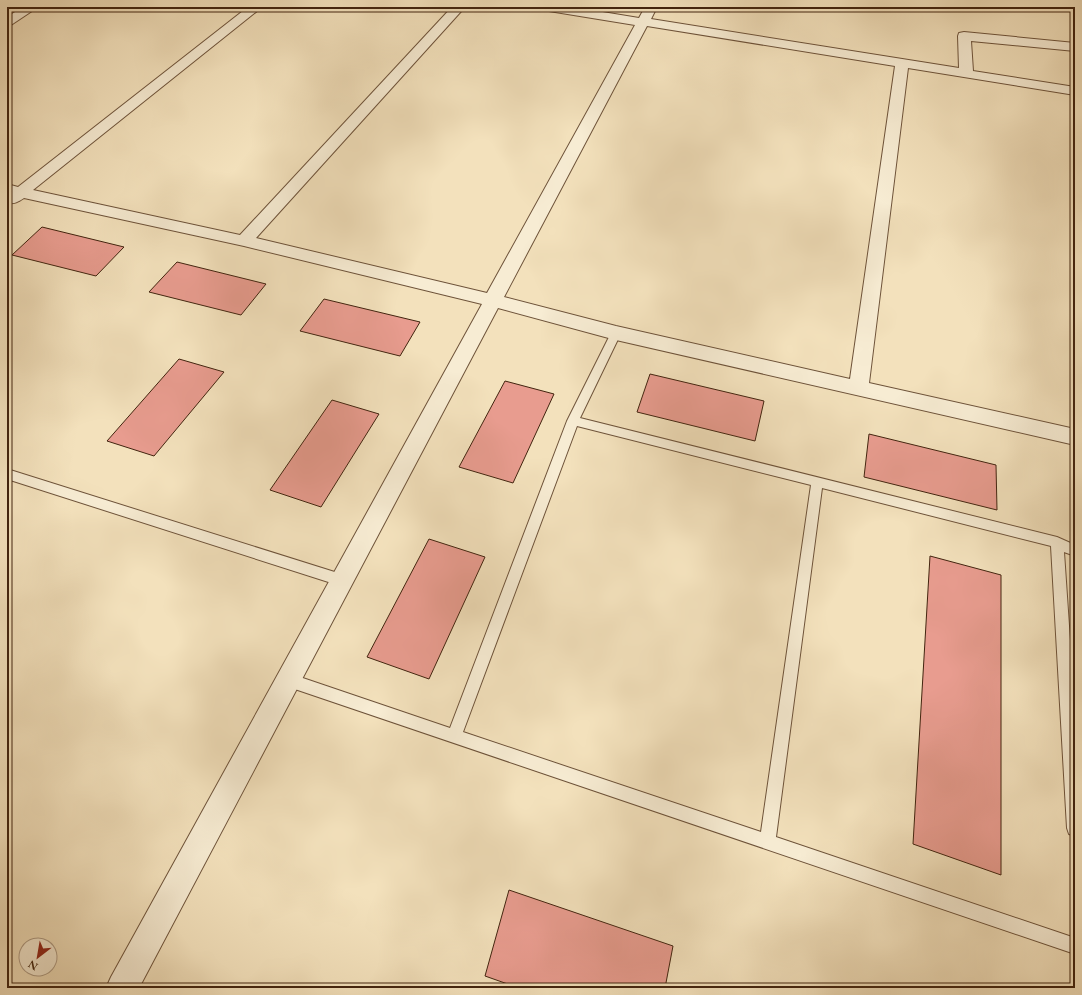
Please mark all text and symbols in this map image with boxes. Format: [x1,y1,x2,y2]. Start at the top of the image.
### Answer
north arrow [18,937,58,977]
text: N [25,957,40,974]

